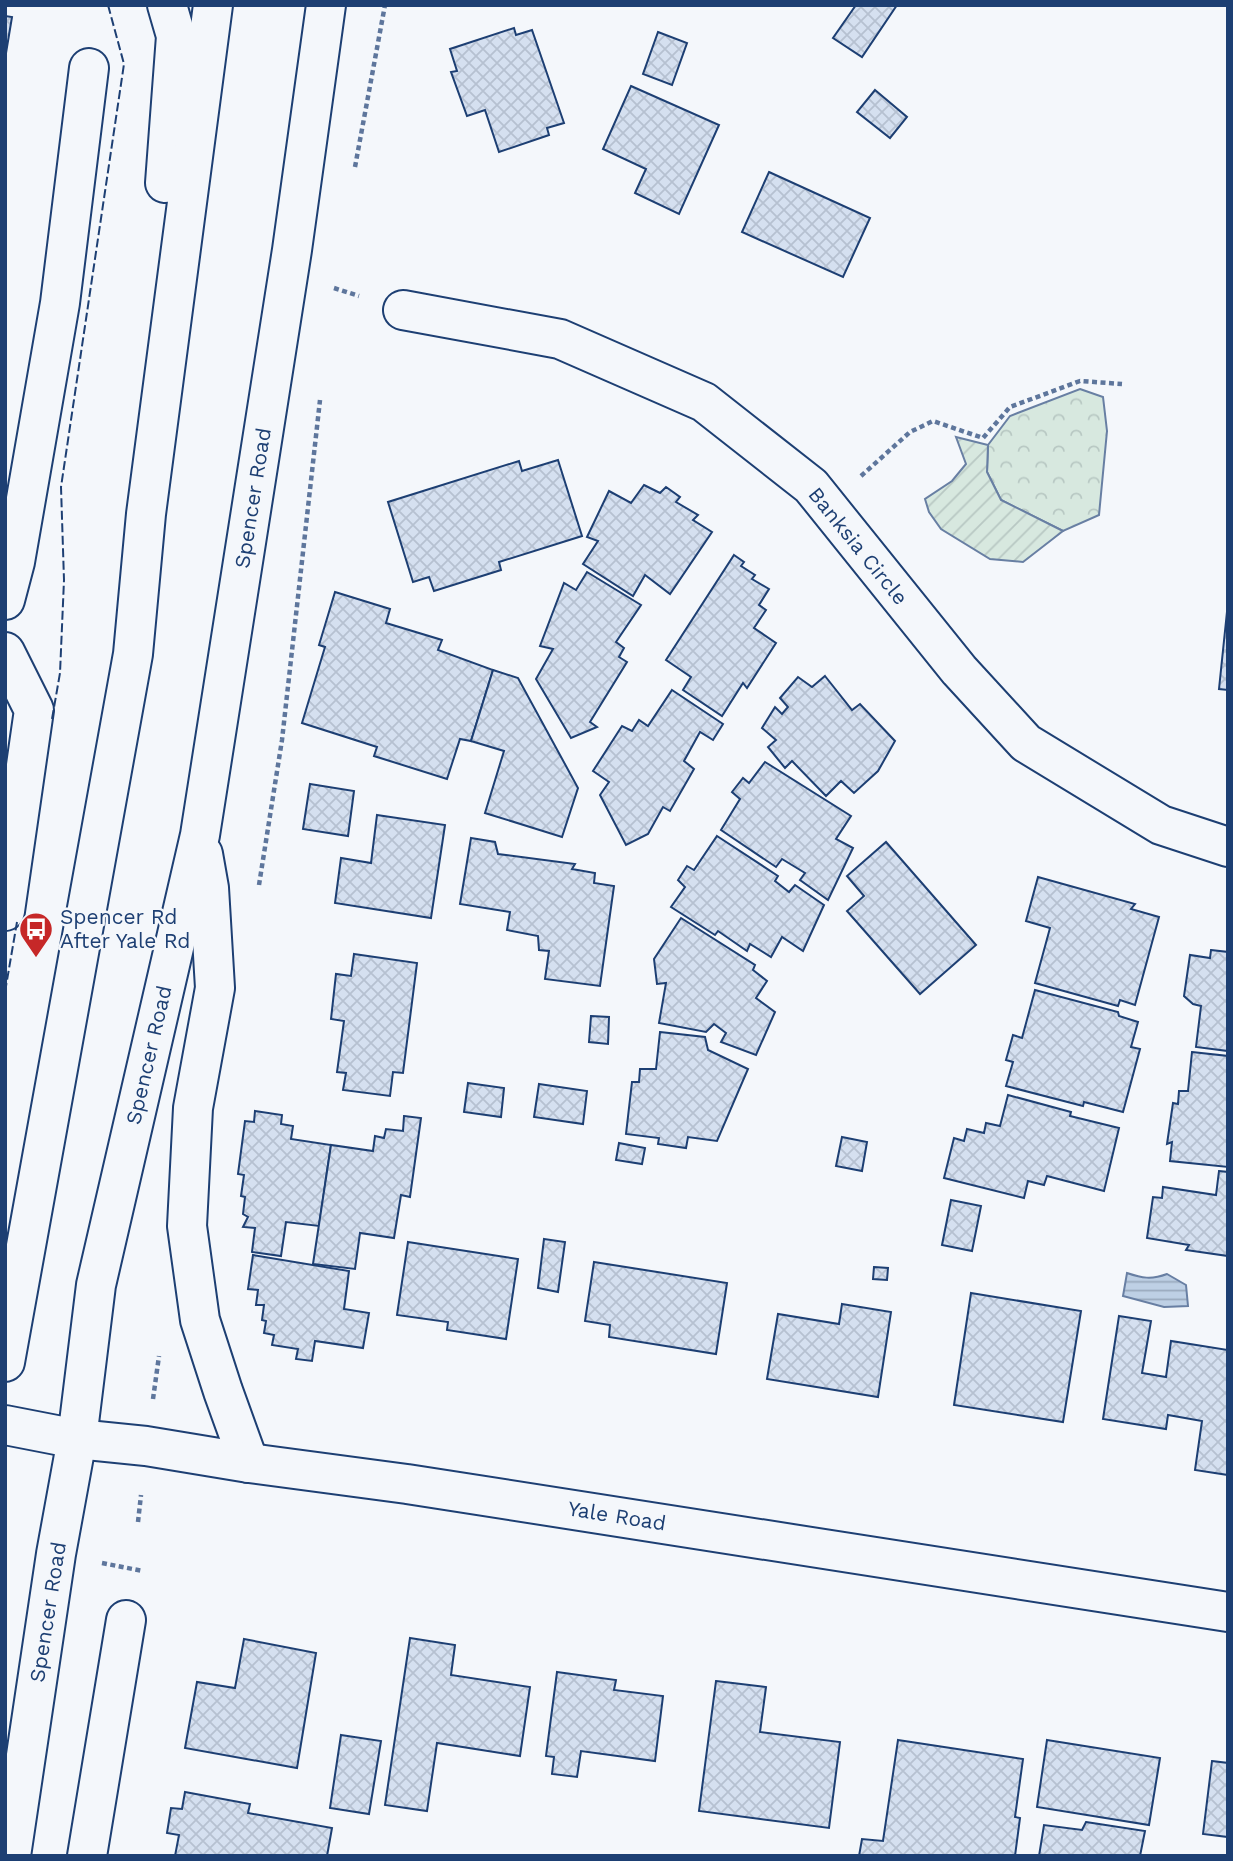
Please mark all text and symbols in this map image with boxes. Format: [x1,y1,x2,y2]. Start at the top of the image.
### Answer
street label: Spencer Road [229,426,276,570]
street label: Banksia Circle [803,482,913,610]
place label: Spencer Rd After Yale Rd [60,904,190,953]
bus stop icon: Spencer Rd After Yale Rd [17,910,55,959]
street label: Spencer Road [120,983,177,1127]
street label: Yale Road [566,1495,668,1536]
street label: Spencer Road [24,1540,71,1684]

